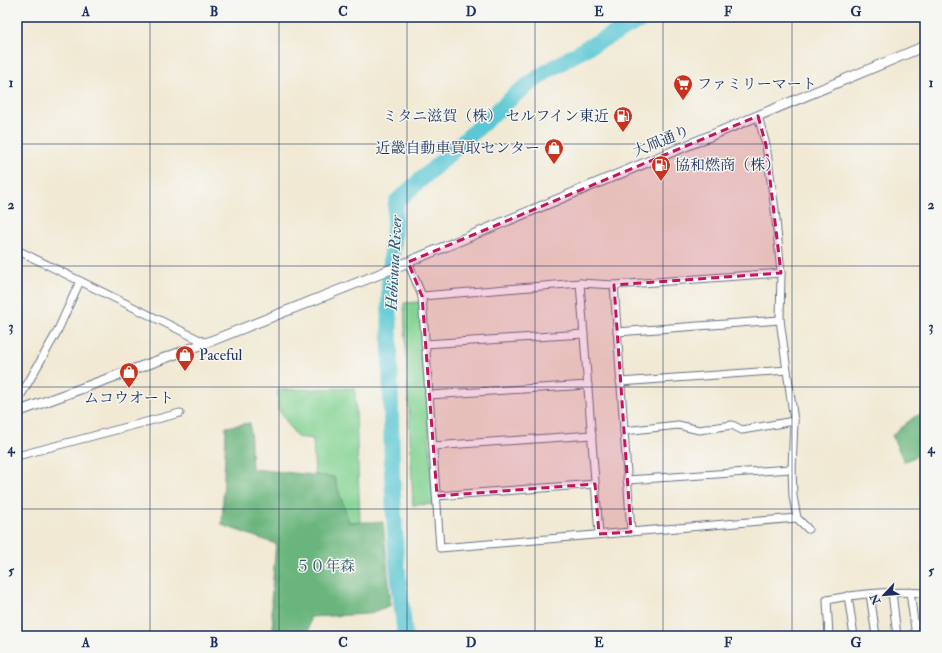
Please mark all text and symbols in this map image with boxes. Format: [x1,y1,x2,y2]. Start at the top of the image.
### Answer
text: A [81,4,91,20]
text: B [210,4,218,20]
text: C [338,4,348,20]
text: D [466,4,477,20]
text: E [594,4,604,20]
text: F [724,4,733,20]
text: G [851,4,862,20]
supermarket icon: ファミリーマート [672,73,694,101]
text: 1 [9,75,14,91]
place label: ファミリーマート [697,75,817,94]
text: 1 [929,75,934,91]
fuel station icon: ミタニ滋賀（株） セルフイン東近 [612,105,634,133]
place label: ミタニ滋賀（株） セルフイン東近 [382,107,609,126]
street label: 大凧通り [630,121,693,162]
shop icon: 近畿自動車買取センター [543,137,565,165]
place label: 近畿自動車買取センター [376,139,540,158]
fuel station icon: 協和燃商（株） [650,154,672,182]
place label: 協和燃商（株） [675,156,780,175]
text: 2 [8,197,15,213]
text: 2 [928,197,935,213]
water label: Hebisuna River [381,214,407,312]
text: 3 [9,319,14,335]
text: 3 [929,319,934,335]
shop icon: Paceful [174,344,196,372]
place label: Paceful [199,346,243,365]
shop icon: ムコウオート [118,361,140,389]
place label: ムコウオート [84,389,174,408]
text: 4 [6,441,15,457]
text: 4 [926,441,935,457]
park label: ５０年森 [295,557,355,576]
text: 5 [8,563,14,579]
text: 5 [928,563,934,579]
north arrow [864,575,904,615]
text: N [867,591,884,607]
text: A [81,635,91,651]
text: B [210,635,218,651]
text: C [338,635,348,651]
text: D [466,635,477,651]
text: E [594,635,604,651]
text: F [724,635,733,651]
text: G [851,635,862,651]

